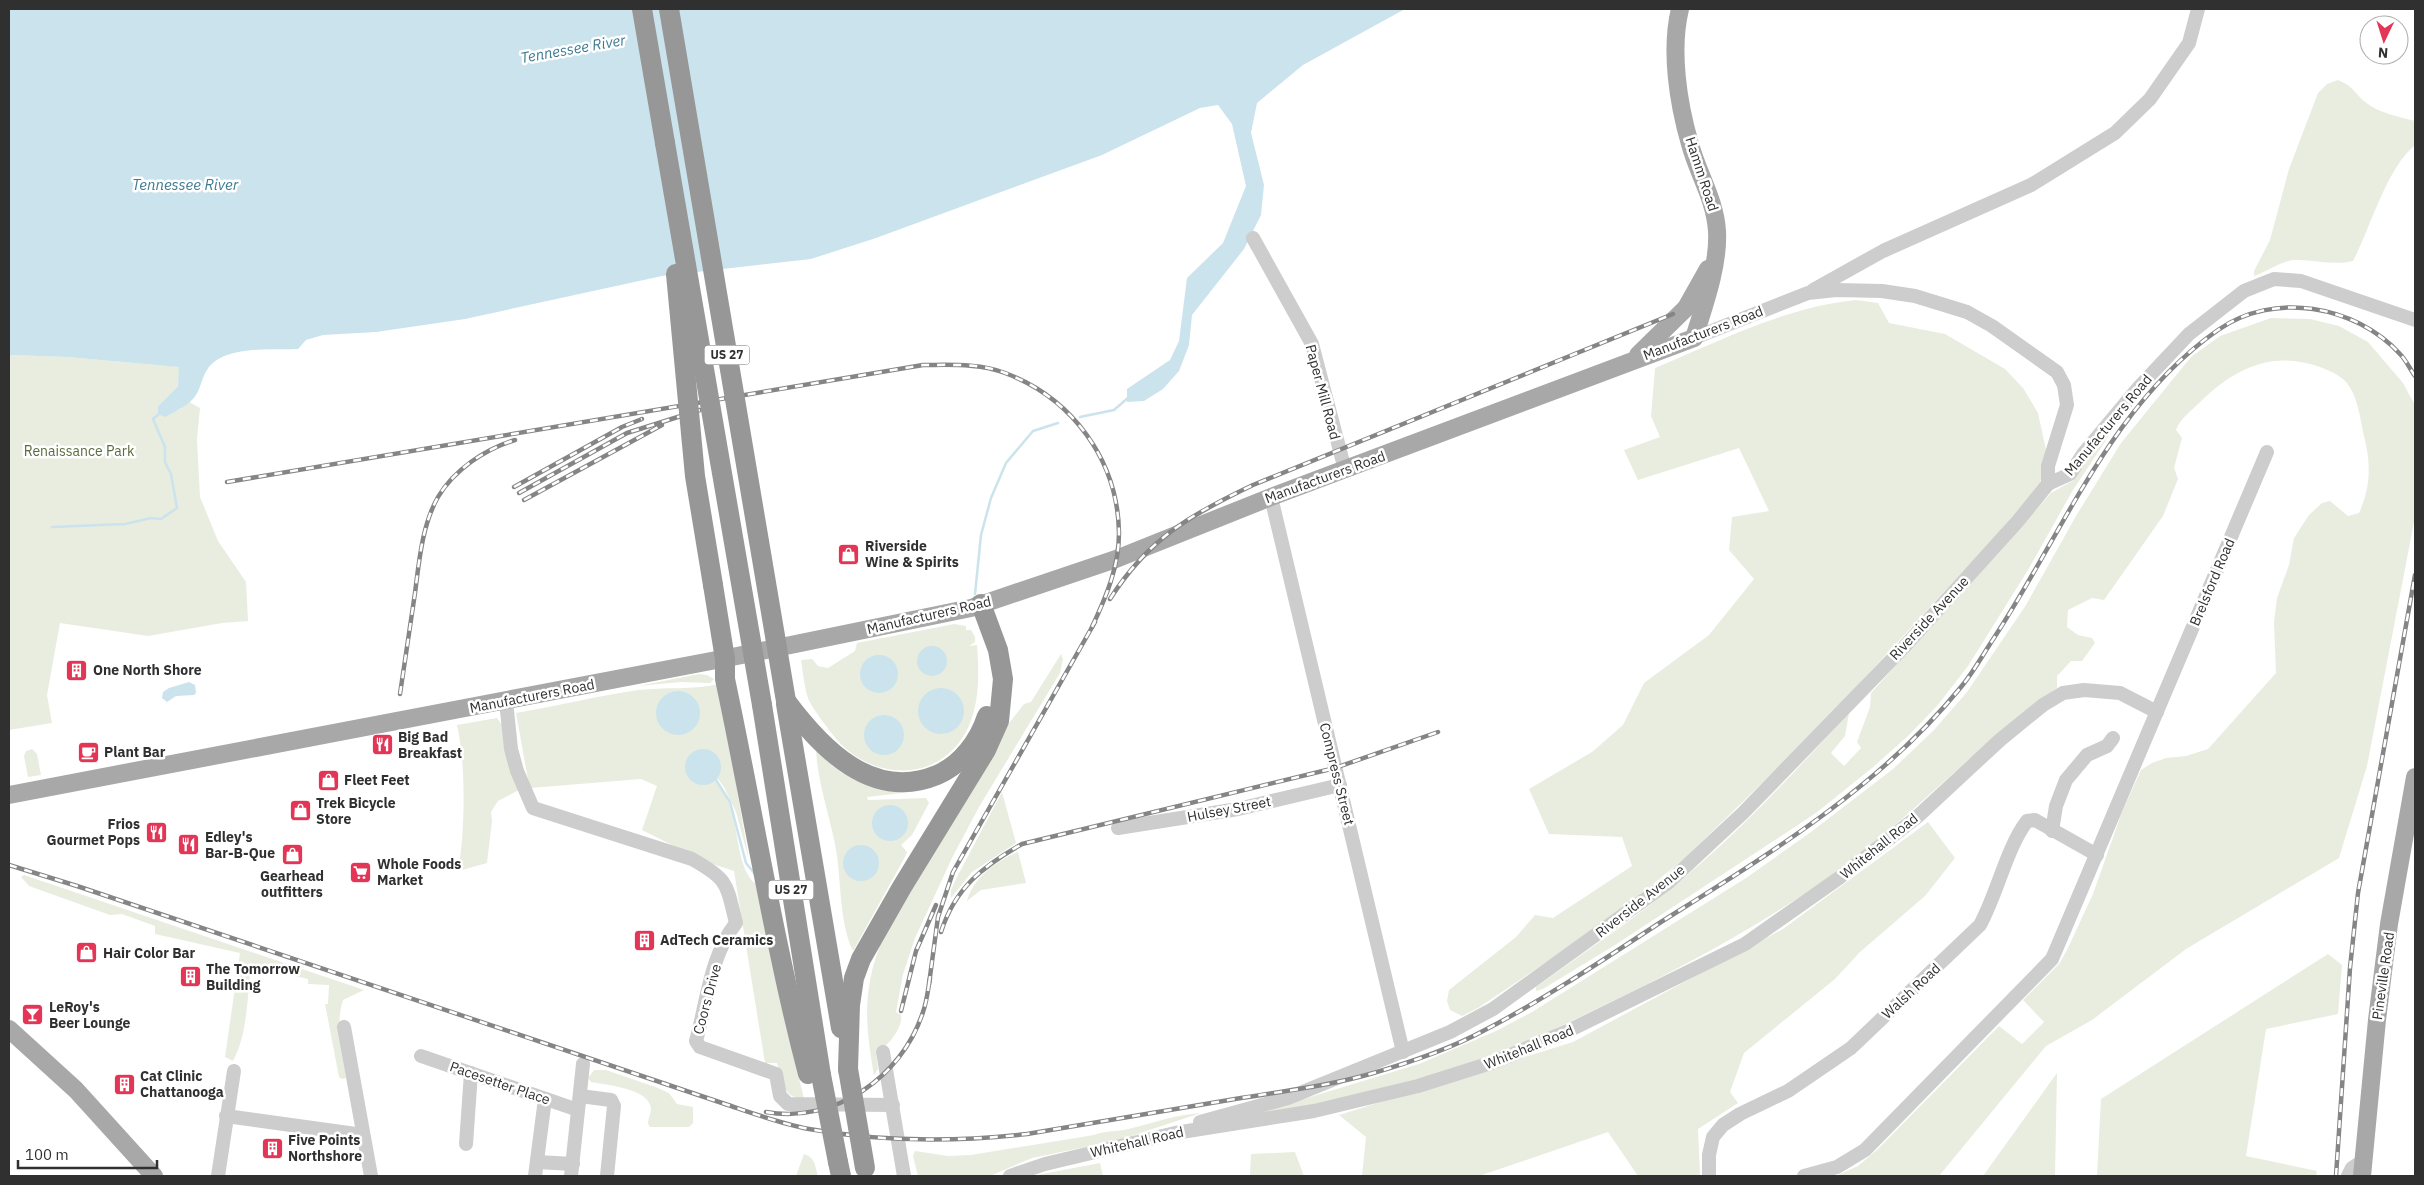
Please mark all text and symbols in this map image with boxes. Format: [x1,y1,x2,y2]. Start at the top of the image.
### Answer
north arrow [2359,15,2409,65]
water label: Tennessee River [519,30,627,67]
text: N [2377,44,2389,62]
street label: Hamm Road [1681,134,1723,214]
water label: Tennessee River [132,175,239,194]
street label: Manufacturers Road [1641,302,1765,364]
street label: Paper Mill Road [1302,342,1344,442]
road number: US 27 [704,346,750,364]
street label: Manufacturers Road [2060,371,2156,479]
park label: Renaissance Park [24,442,135,460]
street label: Manufacturers Road [1262,447,1388,507]
street label: Brelsford Road [2185,535,2239,629]
place label: Riverside Wine & Spirits [865,537,959,571]
shop icon: Riverside Wine & Spirits [837,542,861,566]
street label: Riverside Avenue [1886,572,1973,664]
street label: Manufacturers Road [865,592,993,638]
building icon: One North Shore [65,658,89,682]
place label: One North Shore [93,661,202,679]
street label: Manufacturers Road [468,675,596,717]
street label: Compress Street [1316,721,1358,827]
place label: Big Bad Breakfast [398,728,462,762]
restaurant icon: Big Bad Breakfast [370,733,394,757]
cafe icon: Plant Bar [76,740,100,764]
place label: Plant Bar [104,743,166,761]
shop icon: Fleet Feet [316,768,340,792]
place label: Fleet Feet [344,771,410,789]
street label: Hulsey Street [1186,792,1272,826]
place label: Trek Bicycle Store [316,794,396,828]
shop icon: Trek Bicycle Store [288,799,312,823]
street label: Whitehall Road [1836,809,1922,883]
place label: Frios Gourmet Pops [47,815,140,849]
restaurant icon: Frios Gourmet Pops [144,820,168,844]
place label: Edley's Bar-B-Que [205,828,275,862]
restaurant icon: Edley's Bar-B-Que [177,833,201,857]
shop icon: Gearhead outfitters [280,842,304,866]
place label: Whole Foods Market [377,855,461,889]
supermarket icon: Whole Foods Market [349,860,373,884]
street label: Riverside Avenue [1592,860,1688,941]
place label: Gearhead outfitters [260,867,324,901]
road number: US 27 [768,880,814,900]
building icon: AdTech Ceramics [632,928,656,952]
place label: AdTech Ceramics [660,931,773,949]
street label: Pineville Road [2368,931,2398,1021]
shop icon: Hair Color Bar [75,941,99,965]
place label: Hair Color Bar [103,944,195,962]
street label: Walsh Road [1878,959,1944,1023]
place label: The Tomorrow Building [206,960,300,994]
street label: Coors Drive [689,962,725,1036]
building icon: The Tomorrow Building [178,965,202,989]
place label: LeRoy's Beer Lounge [49,998,131,1032]
bar icon: LeRoy's Beer Lounge [21,1003,45,1027]
street label: Whitehall Road [1482,1021,1576,1073]
street label: Pacesetter Place [447,1057,553,1109]
place label: Cat Clinic Chattanooga [140,1067,224,1101]
building icon: Cat Clinic Chattanooga [112,1072,136,1096]
street label: Whitehall Road [1089,1123,1185,1161]
place label: Five Points Northshore [288,1131,362,1165]
building icon: Five Points Northshore [260,1136,284,1160]
scale bar [18,1138,156,1170]
text: 100 m [25,1145,69,1164]

